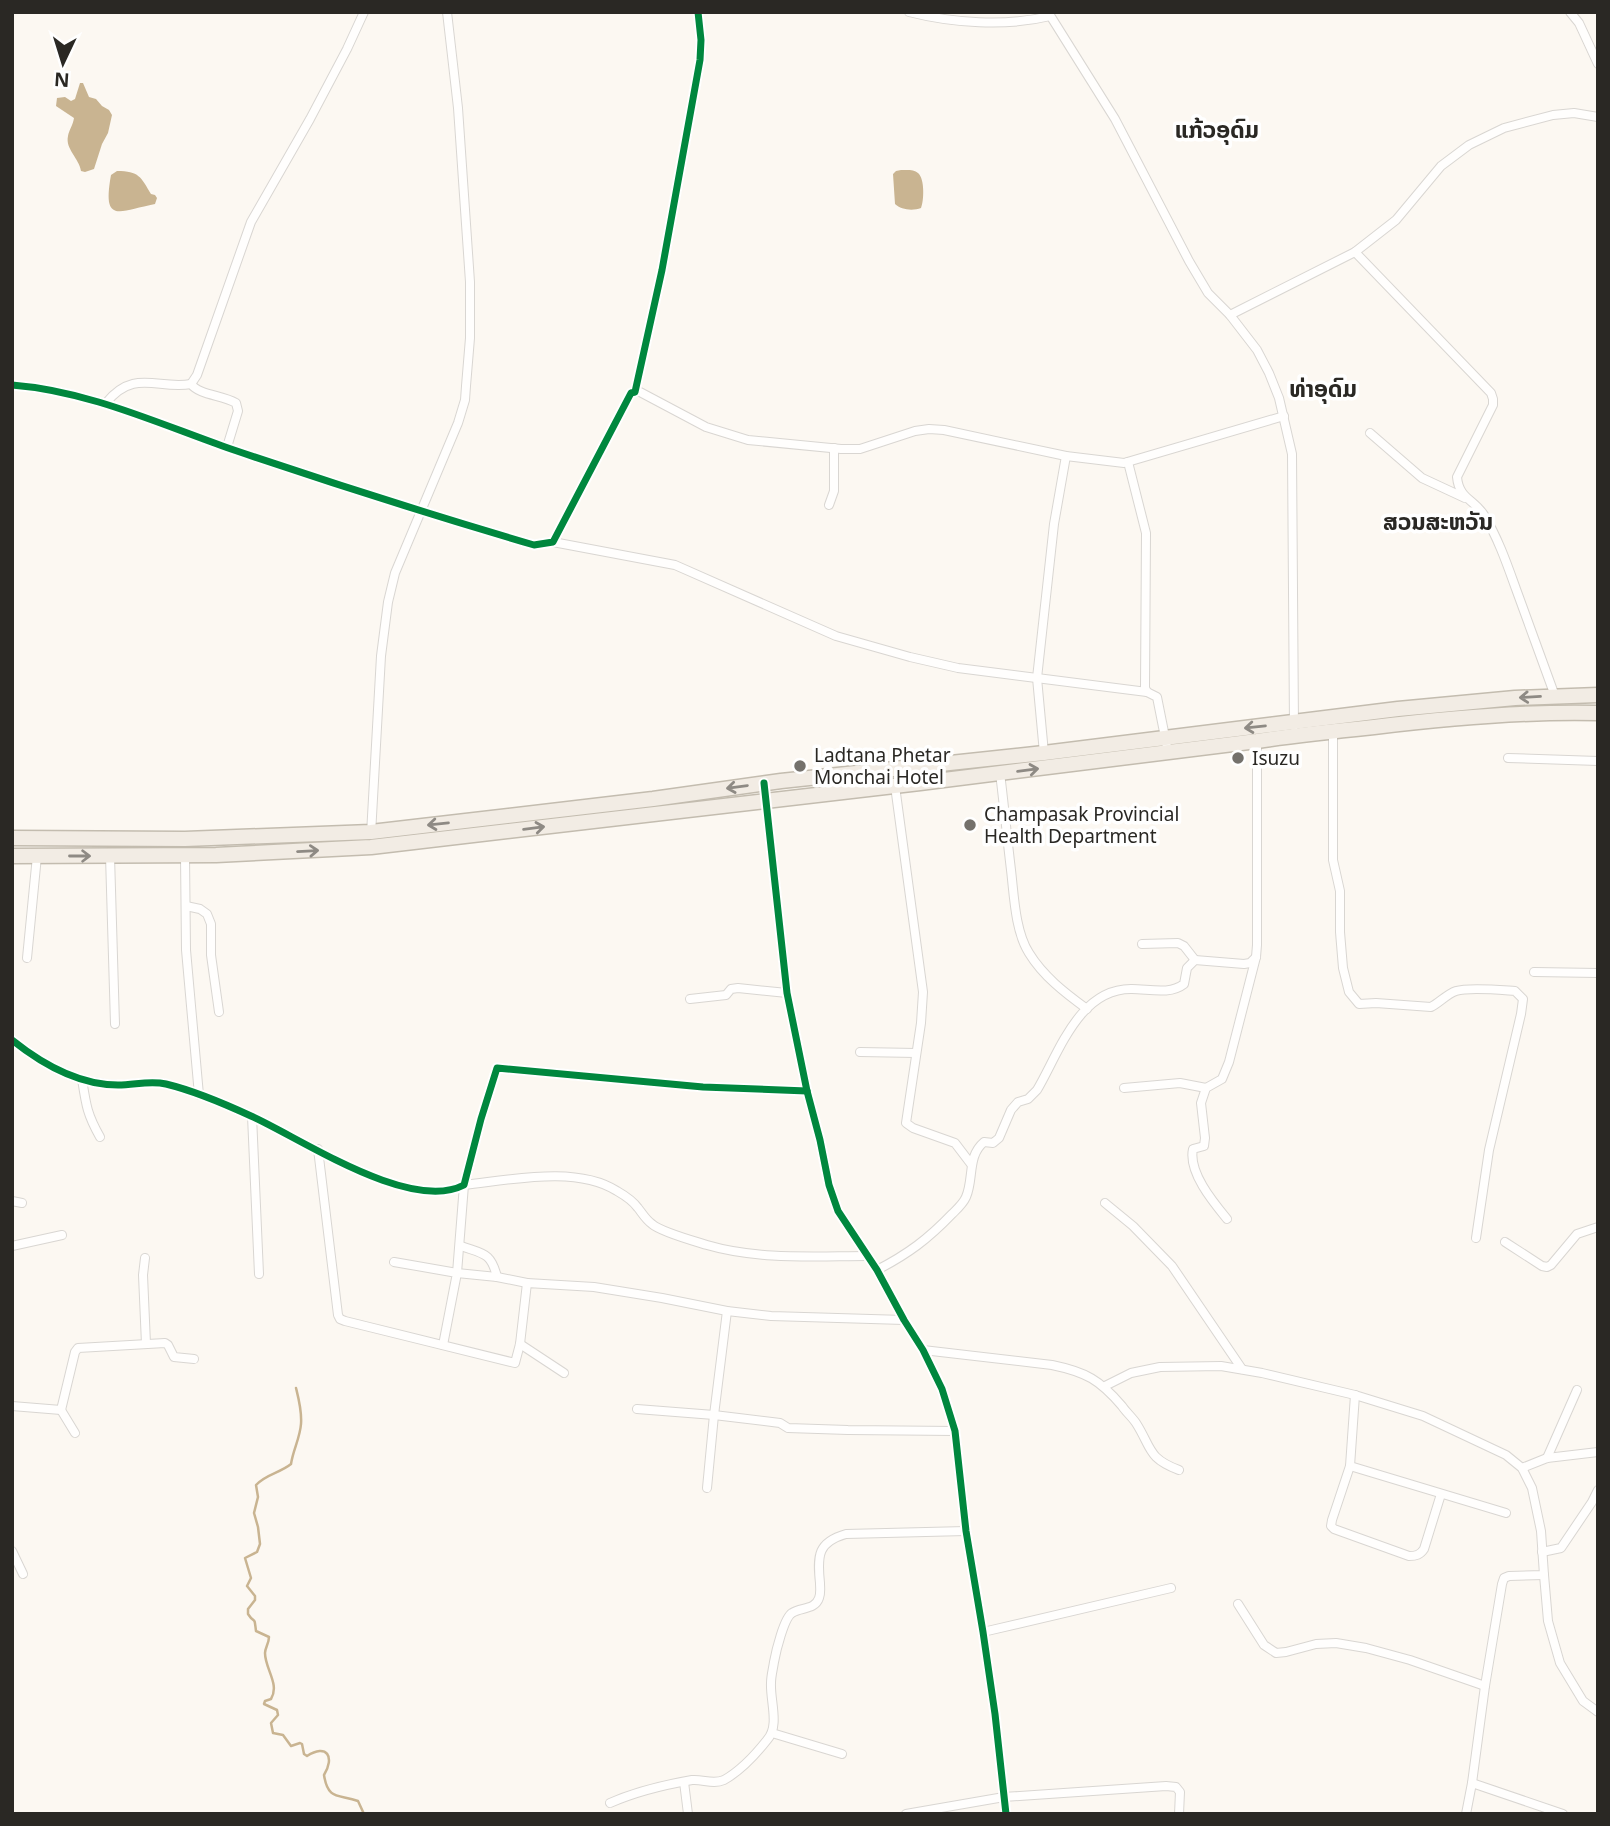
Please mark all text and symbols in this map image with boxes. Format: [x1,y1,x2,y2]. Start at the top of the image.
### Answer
north arrow [28,28,98,98]
text: N [53,66,70,93]
district label: ແກ້ວອຸດົມ [1175,113,1259,145]
district label: ທ່າອຸດົມ [1289,372,1357,404]
district label: ສວນສະຫວັນ [1383,505,1493,537]
one-way arrow [1518,691,1541,704]
one-way arrow [1244,720,1267,733]
place label: Ladtana Phetar Monchai Hotel [814,742,951,790]
place label: Isuzu [1252,745,1300,771]
marker: Isuzu [1230,750,1246,766]
marker: Ladtana Phetar Monchai Hotel [792,758,808,774]
one-way arrow [1016,763,1039,776]
one-way arrow [726,781,749,794]
place label: Champasak Provincial Health Department [984,801,1179,849]
marker: Champasak Provincial Health Department [962,817,978,833]
one-way arrow [427,818,450,831]
one-way arrow [522,822,545,835]
one-way arrow [296,844,319,857]
one-way arrow [69,849,92,863]

